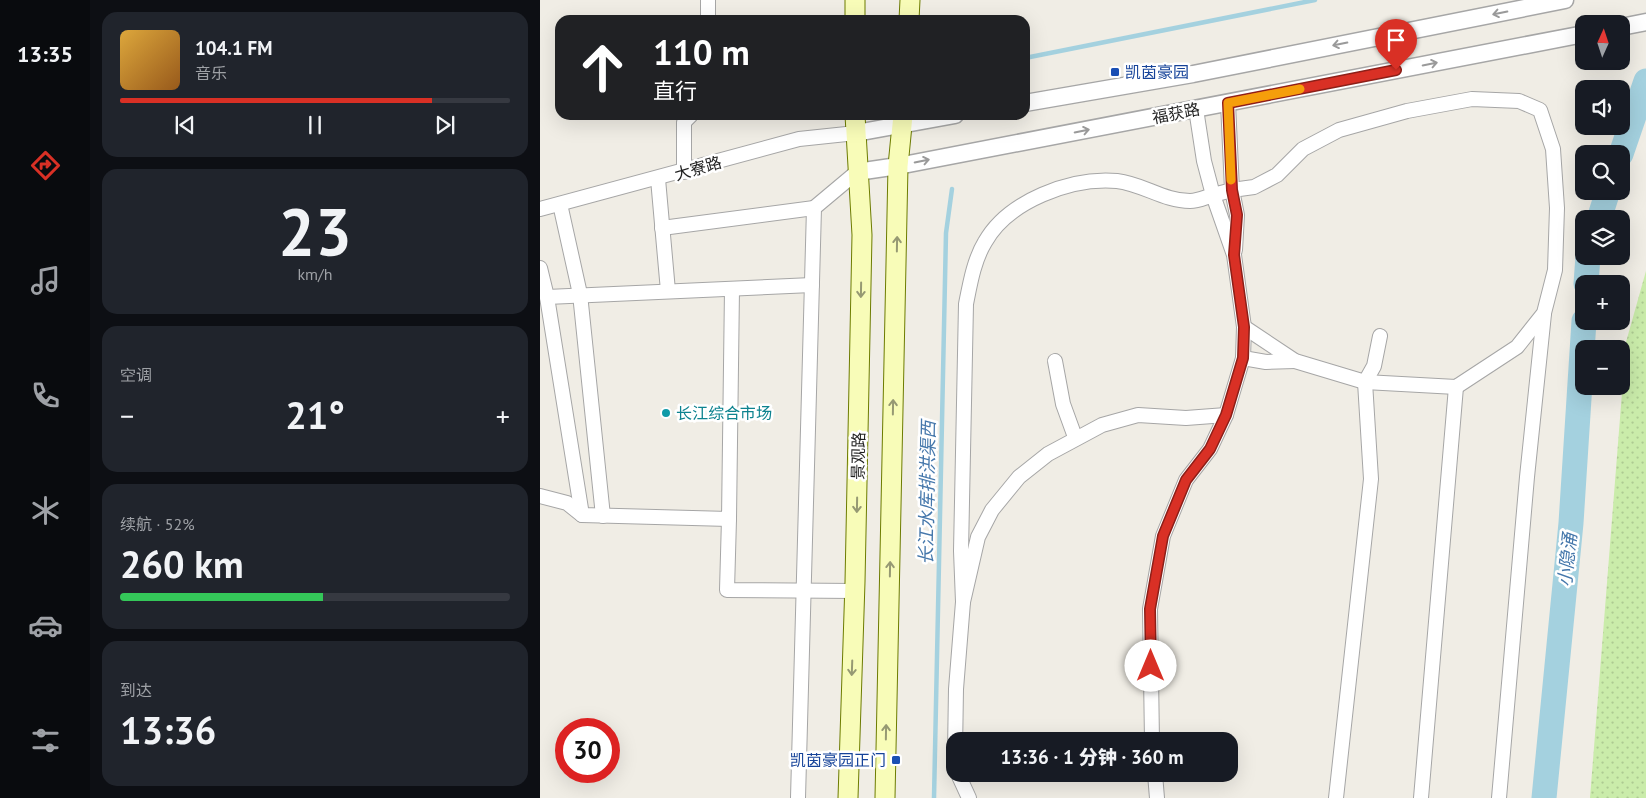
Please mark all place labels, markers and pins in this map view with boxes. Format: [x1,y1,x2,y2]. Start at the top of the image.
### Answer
pin [1375,19,1417,70]
place label: 凯茵豪园 [1125,62,1189,82]
marker: 凯茵豪园 [1109,66,1121,78]
place label: 长江综合市场 [676,403,772,423]
marker: 长江综合市场 [660,407,672,419]
place label: 凯茵豪园正门 [790,750,886,770]
marker: 凯茵豪园正门 [890,754,902,766]

